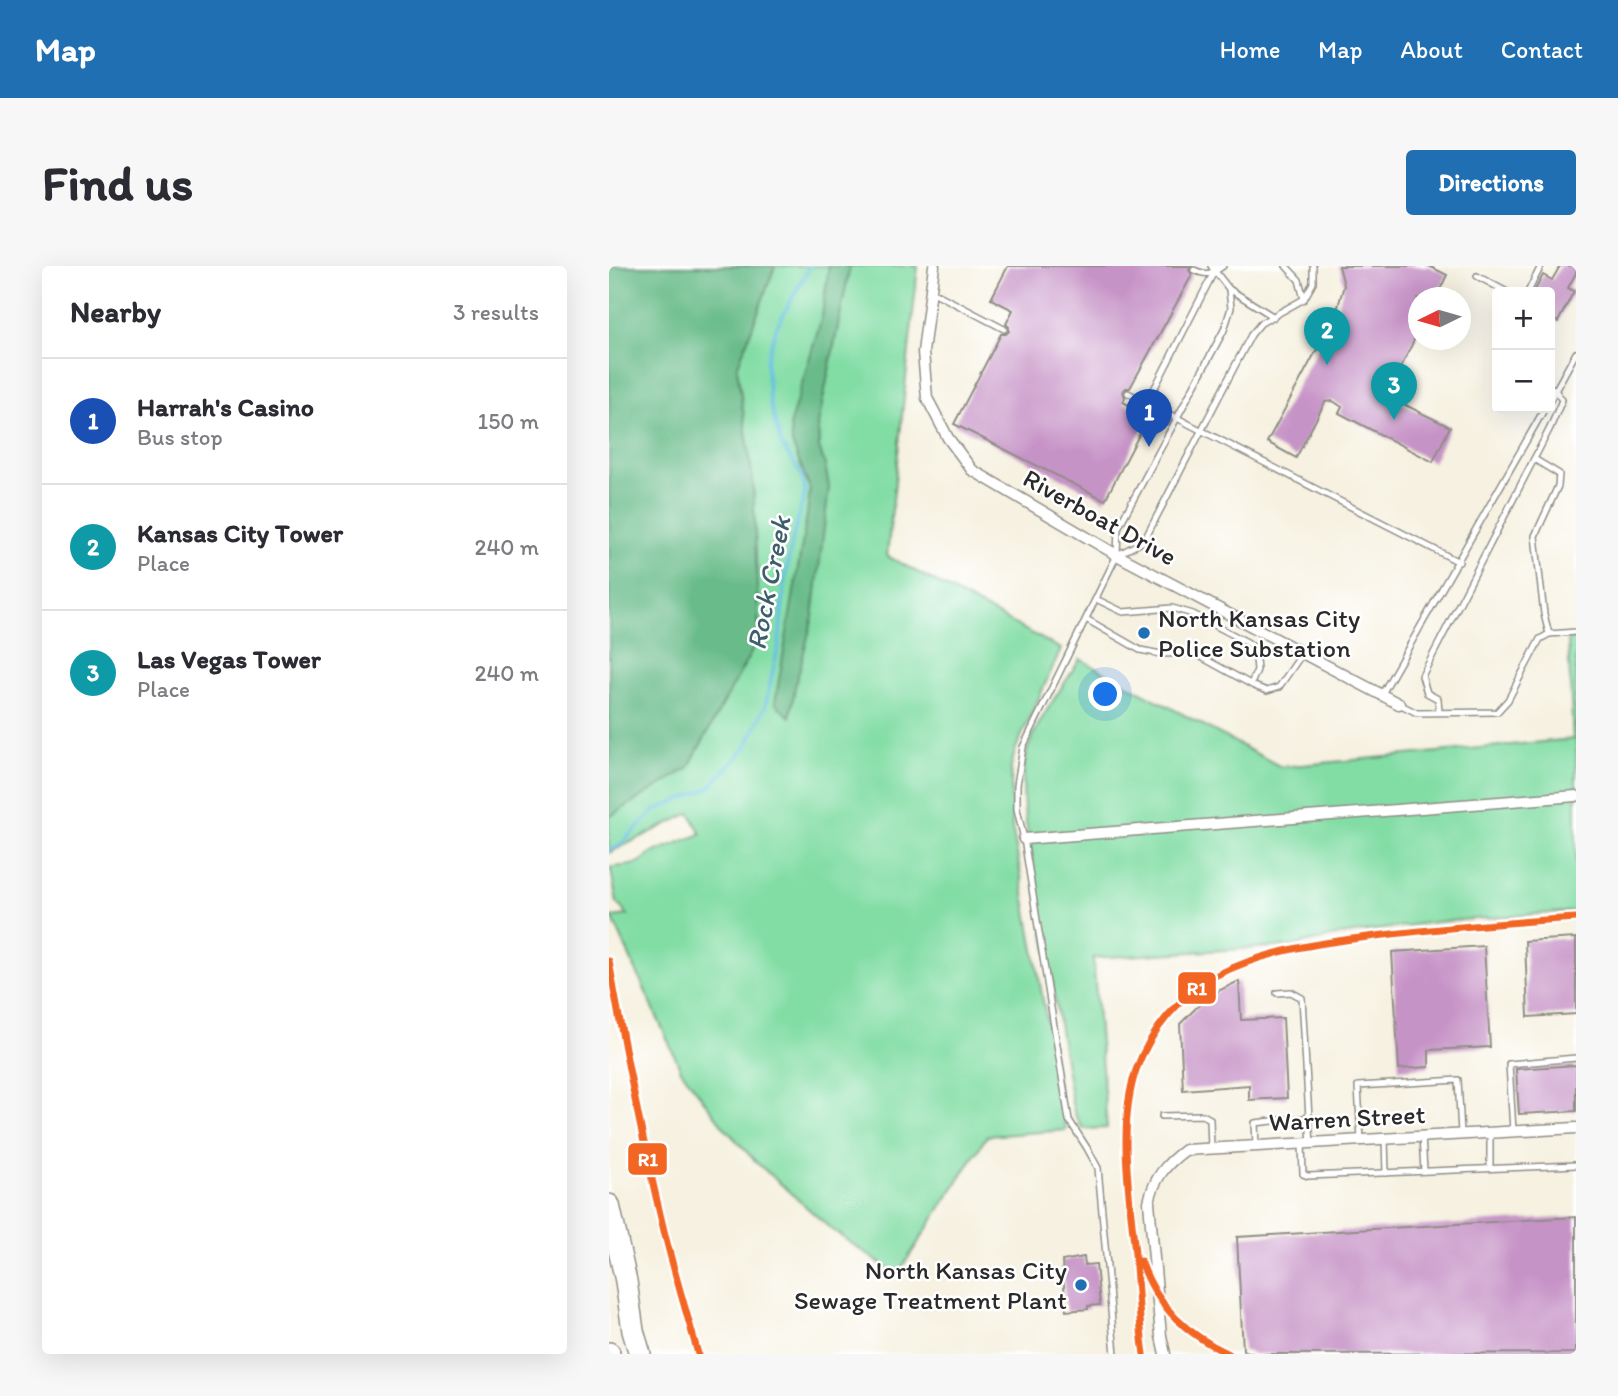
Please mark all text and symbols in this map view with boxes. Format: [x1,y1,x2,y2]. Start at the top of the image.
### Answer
text: Map [35,30,96,69]
text: Home [1220,35,1280,64]
text: Map [1318,35,1362,64]
text: About [1400,35,1463,64]
text: Contact [1501,35,1583,64]
button: Directions [1406,150,1576,215]
text: Find us [42,153,193,212]
north arrow [1408,287,1471,350]
map controls [1492,287,1555,413]
button: + [1492,287,1555,350]
text: Nearby [70,293,161,330]
text: 3 results [453,298,539,326]
pin: 2 [1304,307,1350,365]
button: − [1492,350,1555,413]
pin: 3 [1371,362,1417,420]
pin: 1 [1126,389,1172,447]
text: Harrah's Casino [137,391,314,423]
text: 1 [88,407,98,435]
text: 150 m [478,407,539,435]
text: Bus stop [137,423,223,451]
street label: Riverboat Drive [1018,462,1182,572]
water label: Rock Creek [738,512,798,653]
text: Kansas City Tower [137,517,343,549]
text: 2 [87,533,99,561]
text: 240 m [474,533,539,561]
text: Place [137,549,190,577]
place label: North Kansas City Police Substation [1158,602,1360,664]
marker: North Kansas City Police Substation [1136,625,1152,641]
text: Las Vegas Tower [137,643,321,675]
text: 3 [87,659,99,687]
text: 240 m [474,659,539,687]
text: Place [137,675,190,703]
your location [1088,677,1122,711]
line badge: R1 [1177,971,1217,1005]
text: R1 [1187,977,1207,1000]
street label: Warren Street [1268,1098,1426,1138]
line badge: R1 [627,1142,668,1176]
text: R1 [638,1148,658,1171]
place label: North Kansas City Sewage Treatment Plant [794,1254,1067,1316]
marker: North Kansas City Sewage Treatment Plant [1073,1277,1089,1293]

